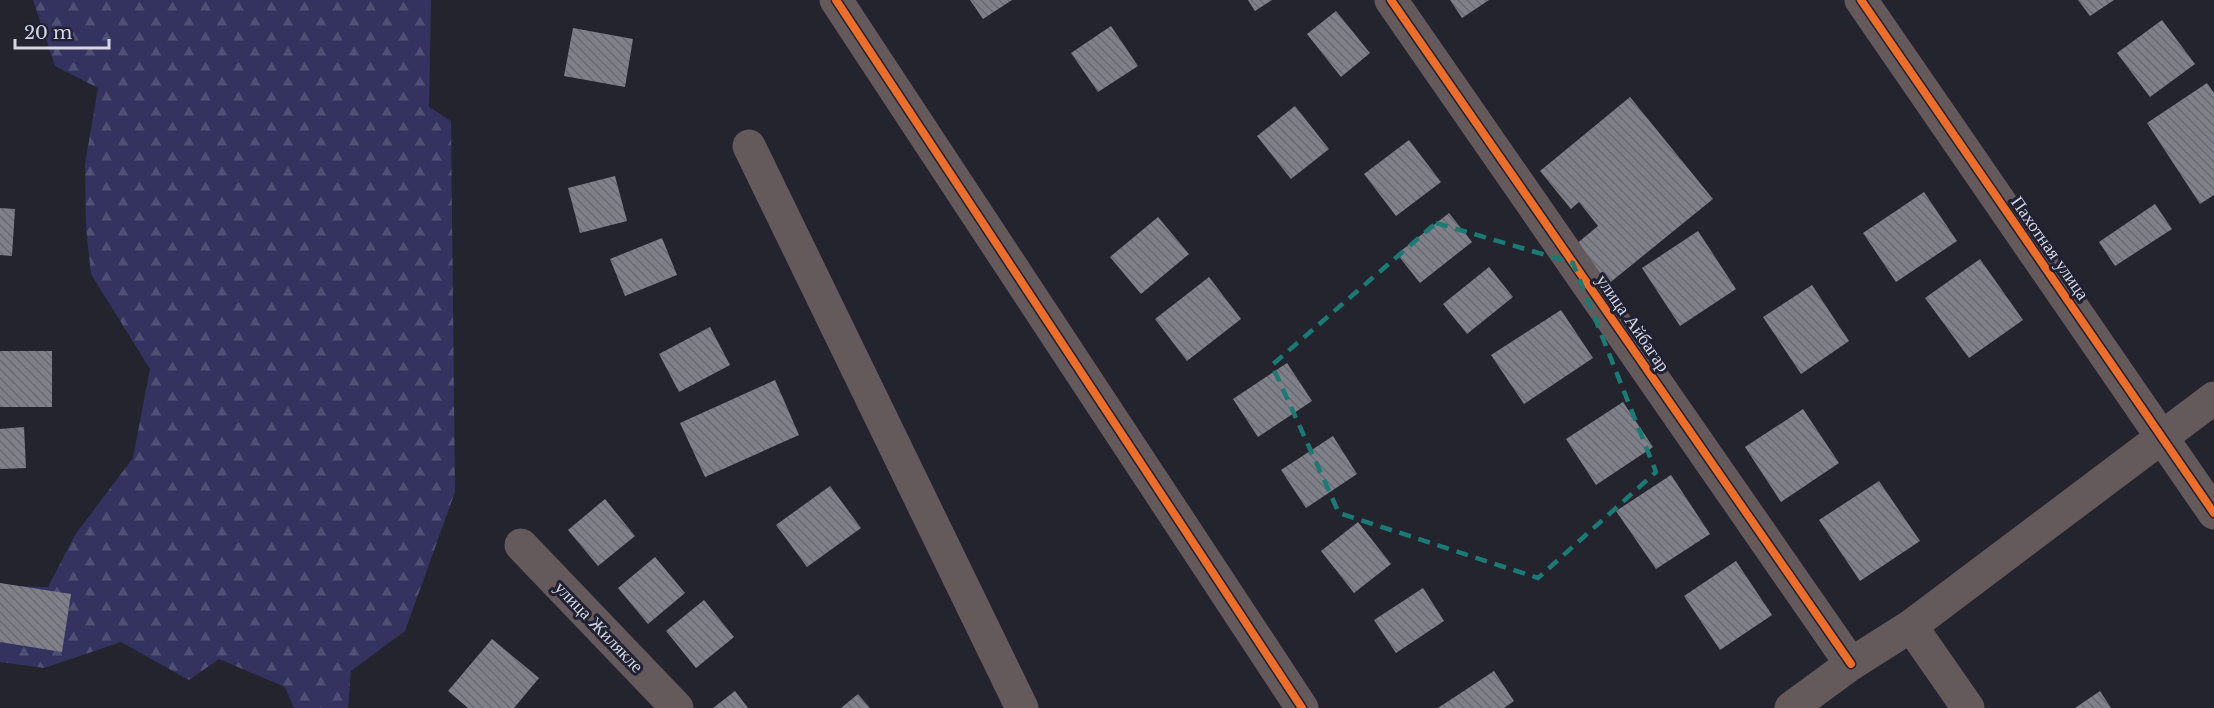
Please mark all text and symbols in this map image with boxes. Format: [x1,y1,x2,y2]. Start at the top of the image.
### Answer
scale bar [15,12,110,50]
text: 20 m [24,22,72,44]
street label: Пахотная улица [2006,192,2094,304]
street label: улица Айбагар [1591,270,1675,376]
street label: улица Жилякле [550,577,648,677]

